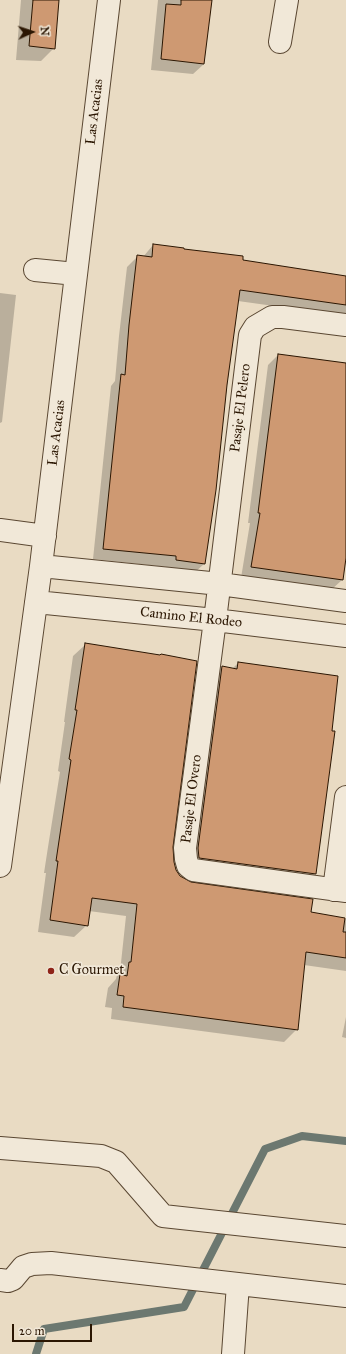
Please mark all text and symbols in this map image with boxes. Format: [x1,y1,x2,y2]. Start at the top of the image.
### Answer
north arrow [12,12,52,52]
text: N [38,26,51,36]
street label: Las Acacias [83,78,107,146]
street label: Pasaje El Pelero [227,363,255,453]
street label: Las Acacias [45,399,69,467]
street label: Camino El Rodeo [139,604,243,632]
street label: Pasaje El Overo [178,754,206,844]
place label: C Gourmet [59,963,124,979]
marker: C Gourmet [46,966,56,976]
scale bar [14,1316,94,1342]
text: 20 m [19,1324,45,1338]

